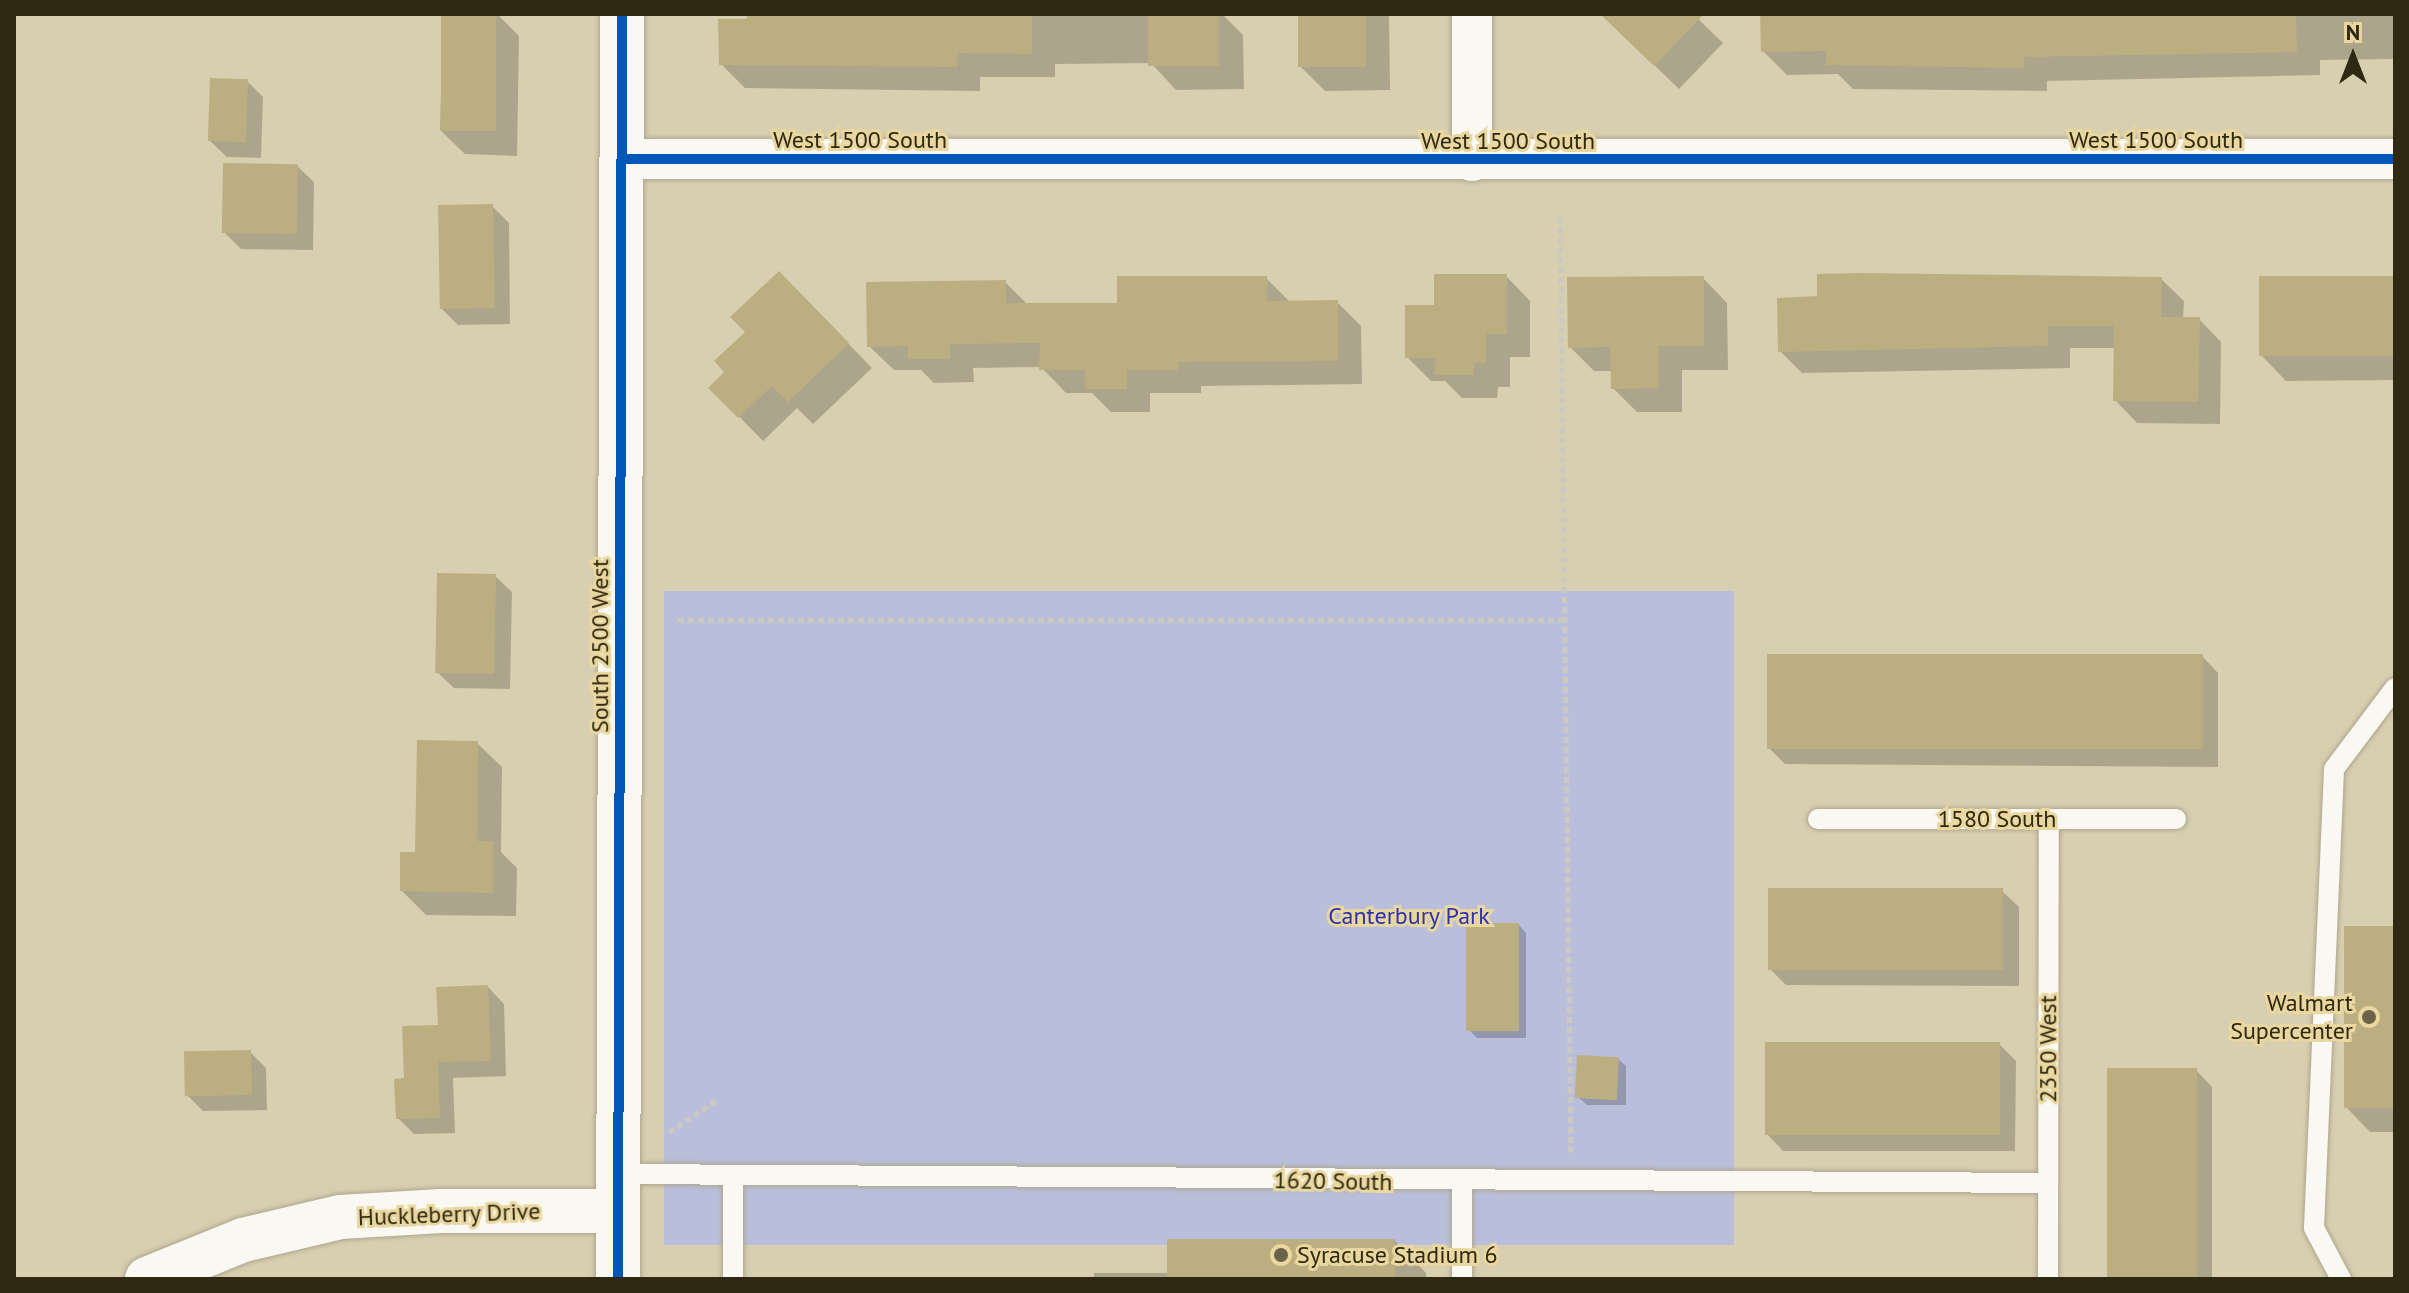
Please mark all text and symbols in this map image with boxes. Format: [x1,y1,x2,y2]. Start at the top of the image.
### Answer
north arrow [2313,16,2393,96]
text: N [2346,18,2360,46]
street label: West 1500 South [773,126,947,154]
street label: West 1500 South [2069,126,2243,154]
street label: West 1500 South [1421,127,1595,155]
street label: South 2500 West [586,559,614,733]
street label: 1580 South [1938,805,2056,833]
park label: Canterbury Park [1328,902,1490,930]
place label: Walmart Supercenter [2230,989,2353,1045]
street label: 2350 West [2034,995,2062,1103]
marker: Walmart Supercenter [2360,1008,2378,1026]
street label: 1620 South [1273,1166,1393,1196]
street label: Huckleberry Drive [357,1196,541,1232]
place label: Syracuse Stadium 6 [1297,1241,1497,1269]
marker: Syracuse Stadium 6 [1272,1246,1290,1264]

